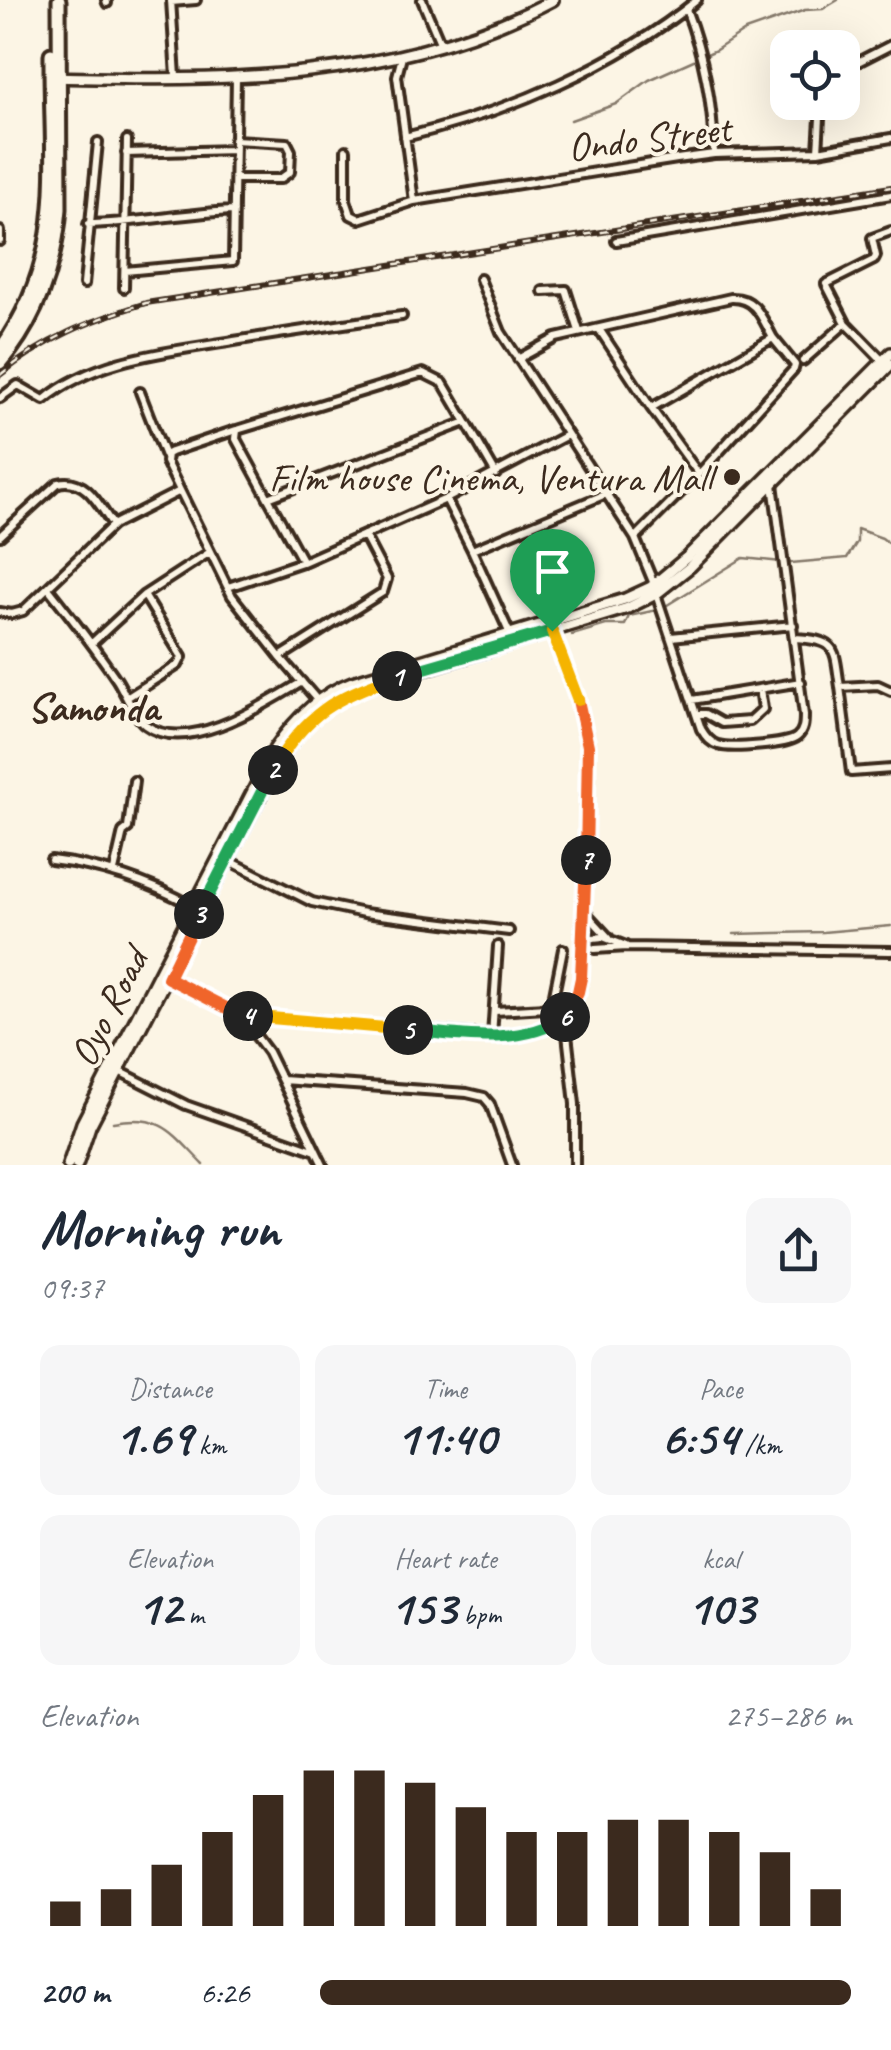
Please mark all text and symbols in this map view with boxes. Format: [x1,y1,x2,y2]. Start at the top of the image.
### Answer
map controls [770,30,860,120]
button: locate [770,30,860,120]
street label: Ondo Street [565,103,737,173]
place label: Film house Cinema, Ventura Mall [269,453,718,503]
marker: Film house Cinema, Ventura Mall [721,466,743,488]
pin [510,529,595,632]
icon: arrive [525,544,580,599]
pin: 1 [372,651,422,701]
text: 1 [391,658,403,693]
district label: Samonda [27,681,162,734]
pin: 2 [248,745,298,795]
text: 2 [267,752,279,787]
pin: 7 [561,835,611,885]
text: 7 [580,842,592,877]
pin: 3 [174,889,224,939]
text: 3 [193,896,205,931]
street label: Oyo Road [58,935,162,1075]
pin: 4 [223,991,273,1041]
pin: 6 [540,992,590,1042]
text: 4 [242,998,254,1033]
text: 6 [558,999,572,1034]
pin: 5 [383,1005,433,1055]
text: 5 [402,1012,414,1047]
text: Morning run [40,1194,280,1264]
button: share [746,1198,851,1303]
text: 09:37 [40,1267,104,1308]
text: Distance [128,1371,212,1406]
text: Time [424,1371,467,1406]
text: Pace [699,1371,742,1406]
text: 1.69 [114,1406,192,1469]
text: 11:40 [396,1406,495,1469]
text: 6:54 [660,1406,738,1469]
text: km [192,1427,226,1462]
text: /km [738,1427,781,1462]
text: Elevation [127,1541,213,1576]
text: Heart rate [394,1541,497,1576]
text: kcal [702,1541,739,1576]
text: 12 [136,1576,181,1639]
text: 153 [390,1576,456,1639]
text: 103 [687,1576,755,1639]
text: m [181,1597,204,1632]
text: bpm [456,1597,501,1632]
text: Elevation [40,1695,138,1736]
text: 275–286 m [725,1695,851,1736]
text: 200 m [40,1972,109,2013]
text: 6:26 [200,1972,250,2013]

